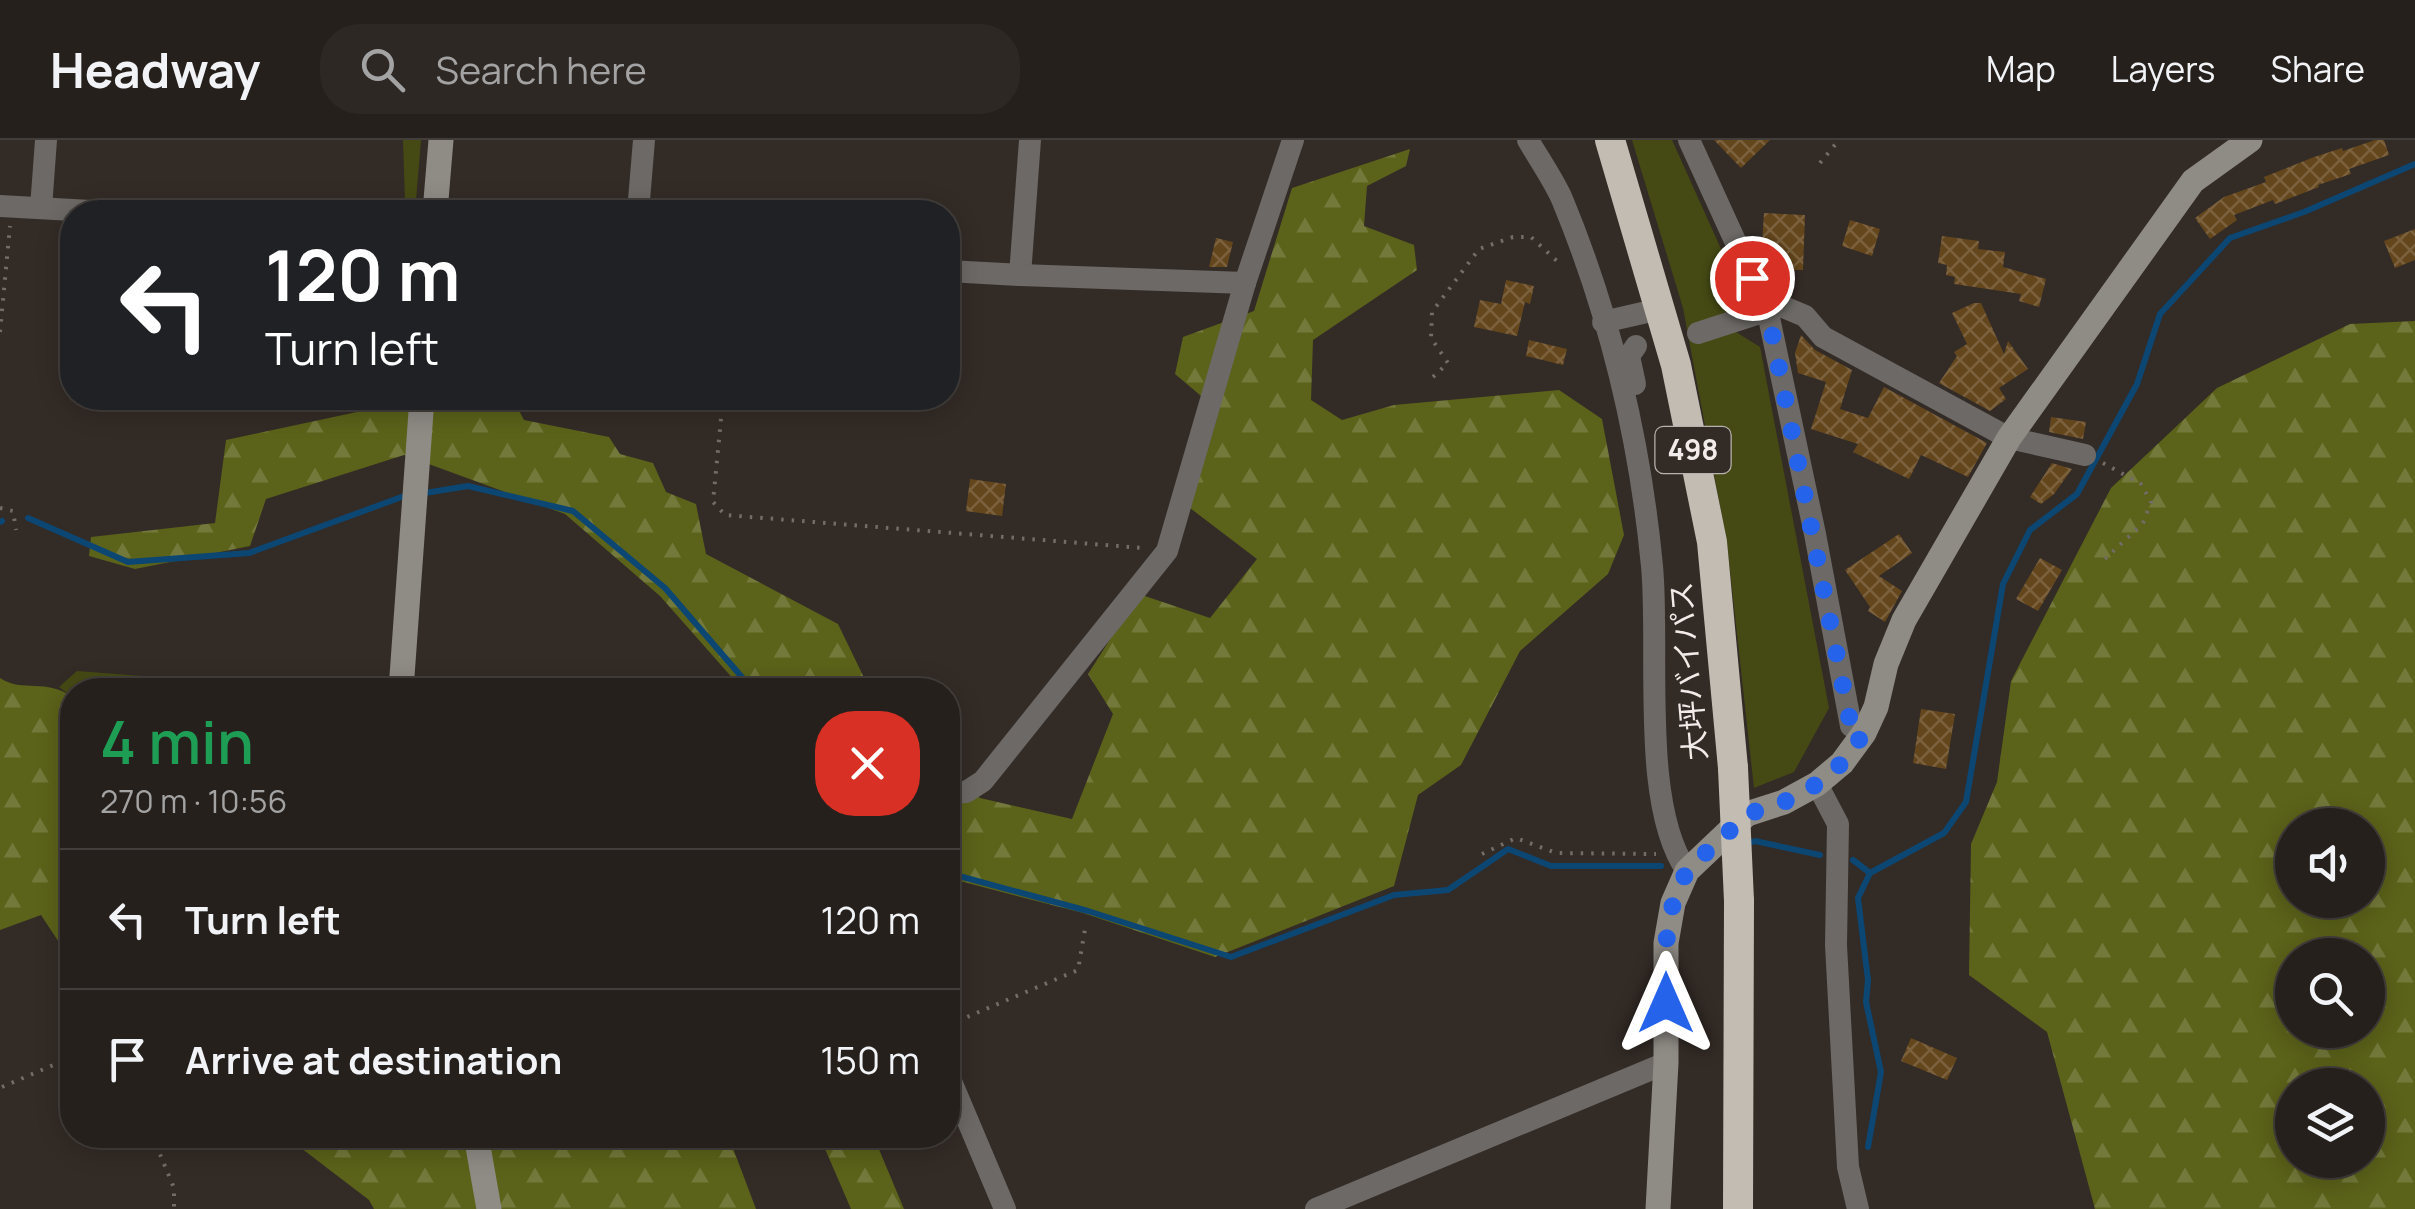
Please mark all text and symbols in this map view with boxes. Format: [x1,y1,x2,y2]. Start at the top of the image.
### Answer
search box [320,24,1020,114]
text: Headway [50,37,260,102]
icon: search [355,42,410,97]
text: Search here [435,43,647,95]
text: Map [1986,45,2056,93]
text: Layers [2111,45,2215,93]
text: Share [2270,45,2365,93]
text: 120 m [265,226,460,322]
pin [1710,236,1795,321]
icon: left [100,240,230,370]
icon: arrive [1725,251,1780,306]
text: Turn left [265,317,439,379]
road number: 498 [1656,427,1730,473]
street label: 大坪バイパス [1659,580,1716,762]
text: 4 min [100,700,254,782]
button: close [815,711,920,816]
text: 270 m · 10:56 [100,779,287,823]
map controls [2275,808,2385,1178]
button: sound [2275,808,2385,918]
icon: left [100,892,155,947]
text: Turn left [185,893,341,945]
text: 120 m [821,893,920,945]
button: search [2275,938,2385,1048]
position arrow [1614,951,1718,1055]
icon: arrive [100,1032,155,1087]
text: Arrive at destination [185,1033,562,1085]
text: 150 m [820,1033,920,1085]
button: layers [2275,1068,2385,1178]

